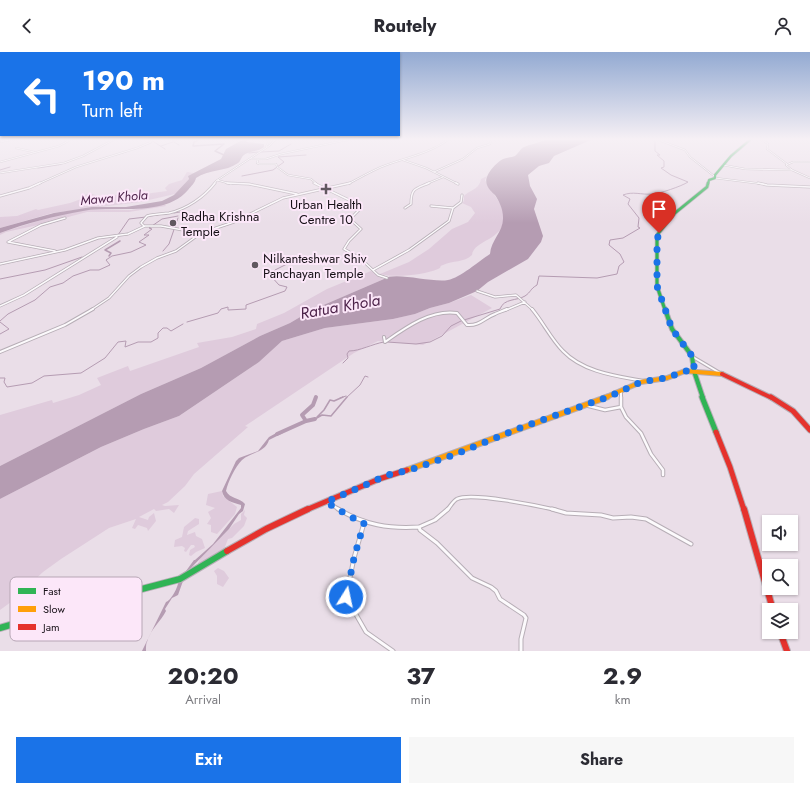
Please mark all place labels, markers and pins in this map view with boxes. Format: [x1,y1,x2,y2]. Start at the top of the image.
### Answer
marker: Urban Health Centre 10 [320,183,332,195]
pin [642,192,676,233]
place label: Urban Health Centre 10 [290,195,362,229]
place label: Radha Krishna Temple [181,207,259,241]
marker: Radha Krishna Temple [168,218,178,228]
place label: Nilkanteshwar Shiv Panchayan Temple [263,249,367,283]
marker: Nilkanteshwar Shiv Panchayan Temple [250,260,260,270]

